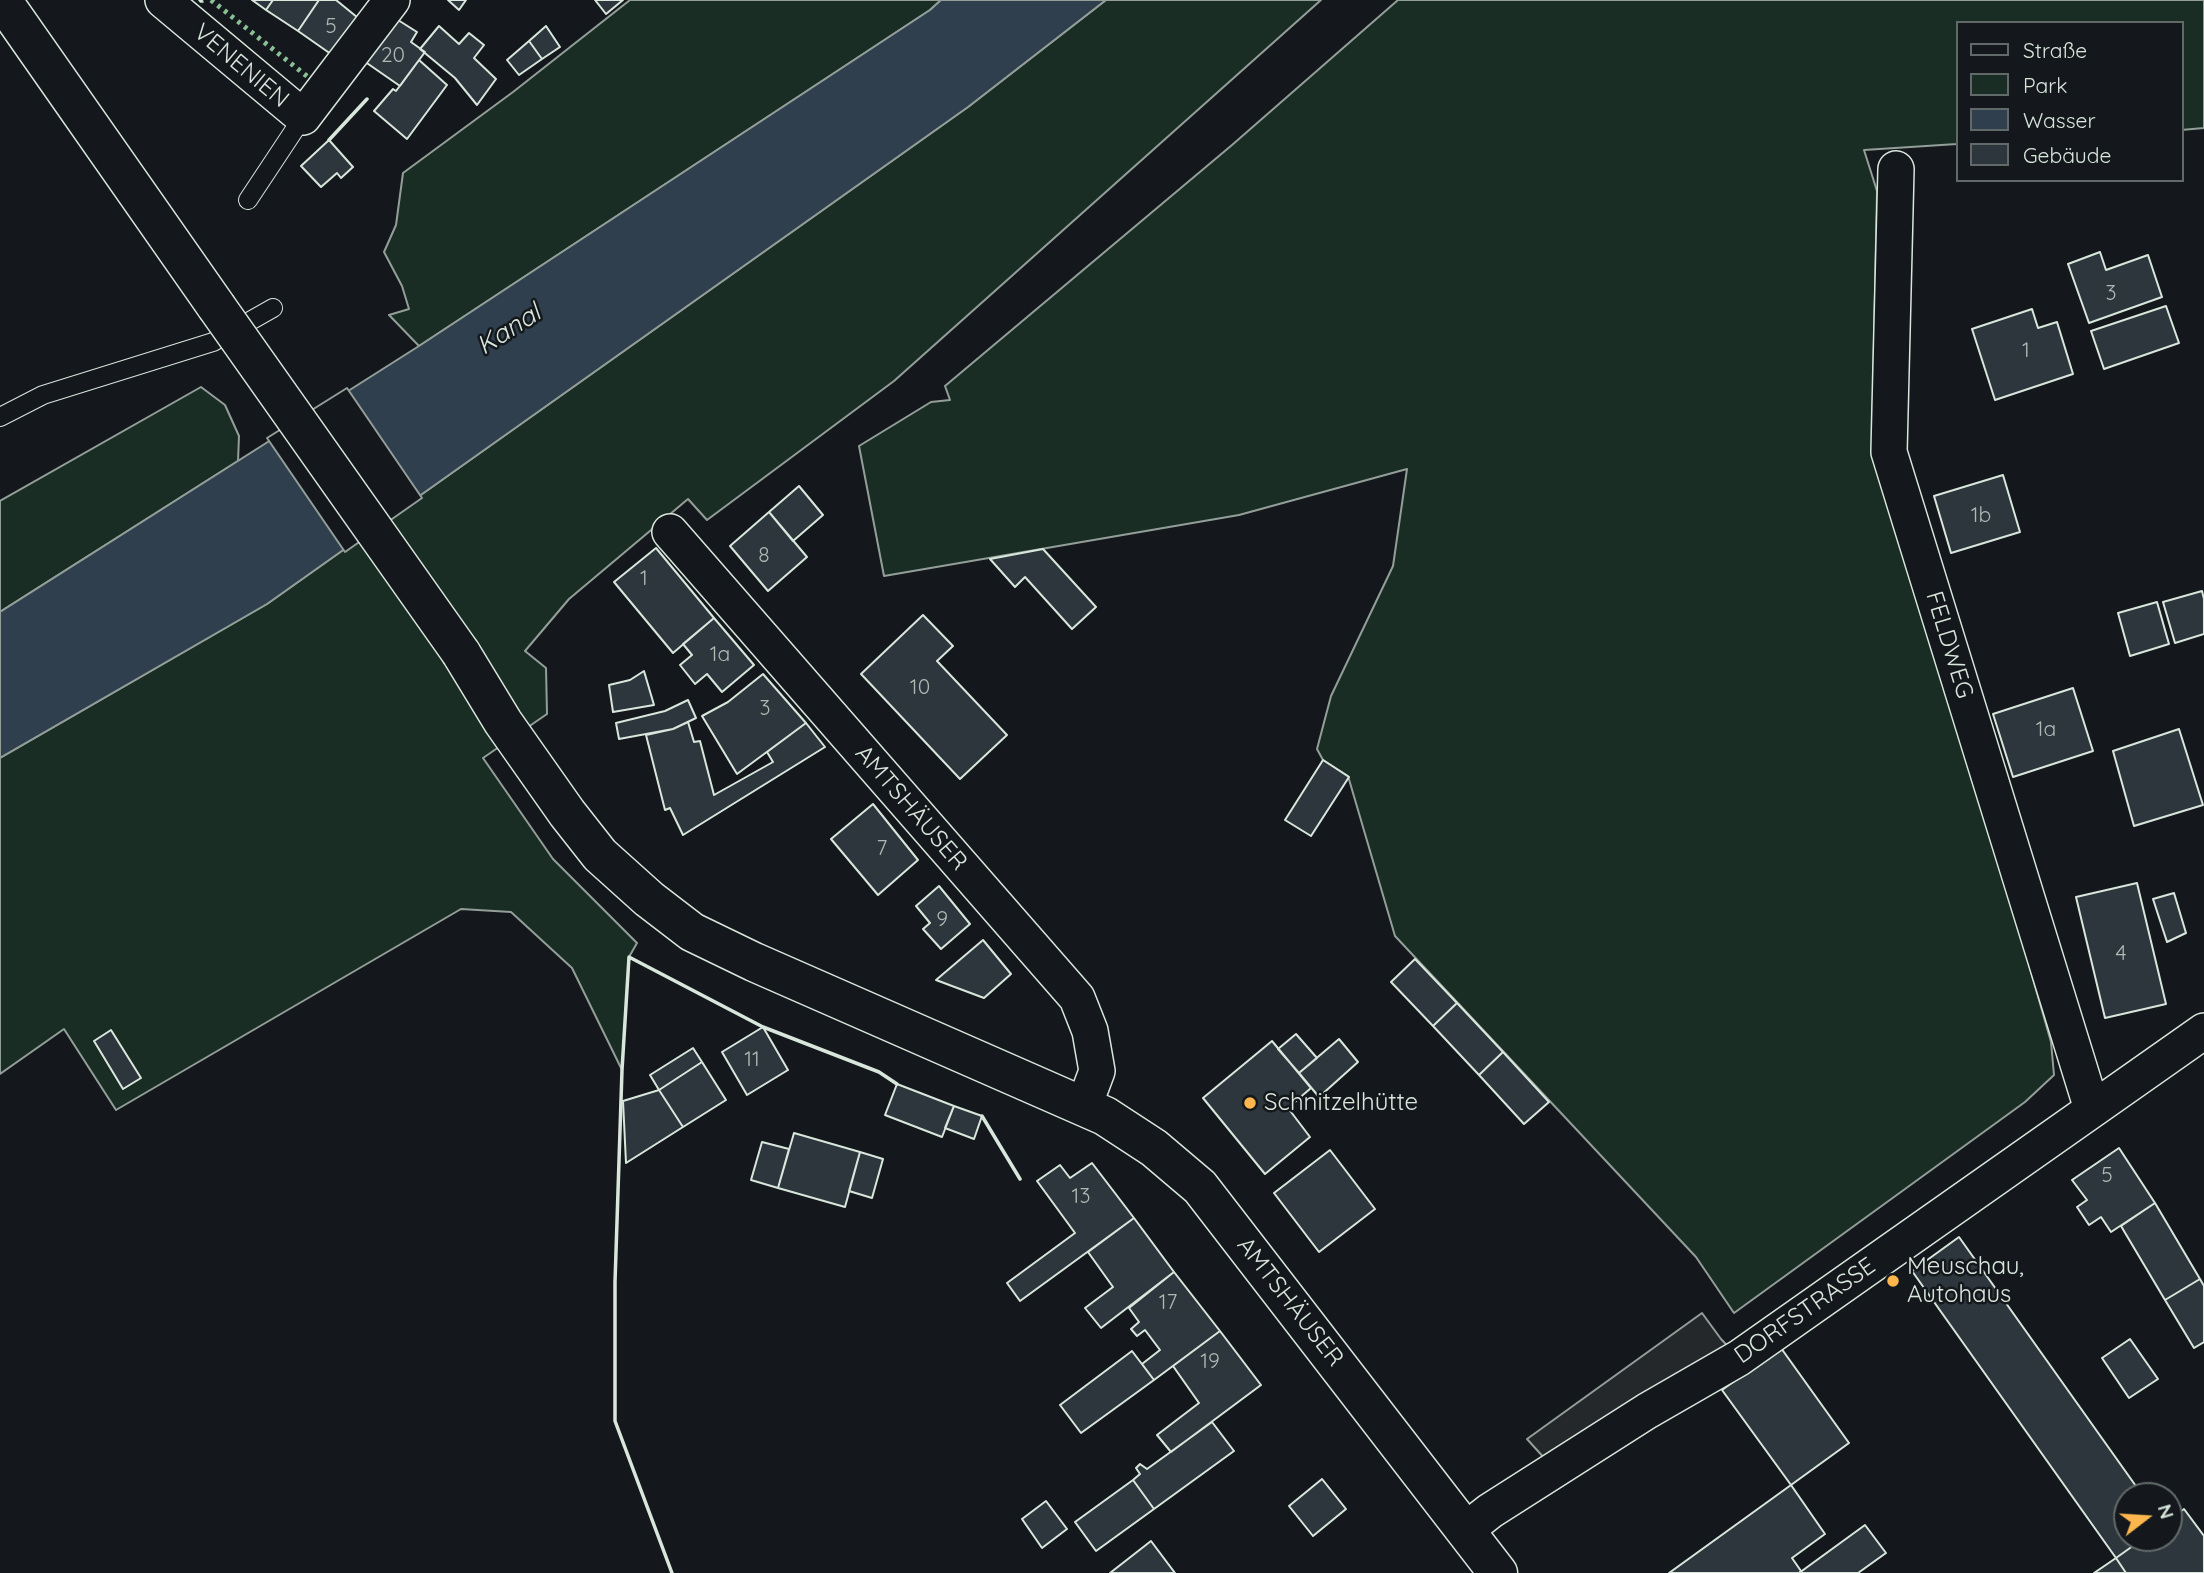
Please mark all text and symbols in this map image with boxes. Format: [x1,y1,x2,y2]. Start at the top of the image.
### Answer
house number: 5 [325,14,337,40]
street label: VENENIEN [188,18,294,114]
legend [1955,21,2183,182]
text: Straße [2023,37,2087,63]
house number: 20 [381,43,405,69]
text: Park [2023,72,2067,98]
text: Wasser [2023,107,2095,133]
text: Gebäude [2023,142,2111,168]
house number: 3 [2105,281,2117,307]
water label: Kanal [471,298,547,362]
house number: 1 [2022,338,2030,364]
house number: 1b [1971,503,1991,529]
house number: 8 [758,543,770,569]
house number: 1 [640,566,648,592]
street label: FELDWEG [1919,588,1979,702]
house number: 1a [710,642,730,668]
house number: 10 [910,675,930,701]
house number: 3 [759,696,771,722]
house number: 1a [2036,717,2056,743]
street label: AMTSHÄUSER [849,740,973,876]
house number: 7 [877,836,887,862]
house number: 9 [936,907,948,933]
house number: 4 [2115,941,2127,967]
house number: 11 [744,1047,760,1073]
place label: Schnitzelhütte [1264,1089,1418,1117]
marker: Schnitzelhütte [1242,1095,1258,1111]
house number: 5 [2101,1163,2113,1189]
house number: 13 [1072,1184,1090,1210]
street label: AMTSHÄUSER [1231,1232,1349,1372]
street label: DORFSTRASSE [1729,1252,1881,1370]
place label: Meuschau, Autohaus [1907,1253,2024,1309]
marker: Meuschau, Autohaus [1885,1273,1901,1289]
house number: 17 [1159,1290,1177,1316]
house number: 19 [1200,1349,1220,1375]
north arrow [2113,1482,2183,1552]
text: N [2153,1501,2180,1522]

